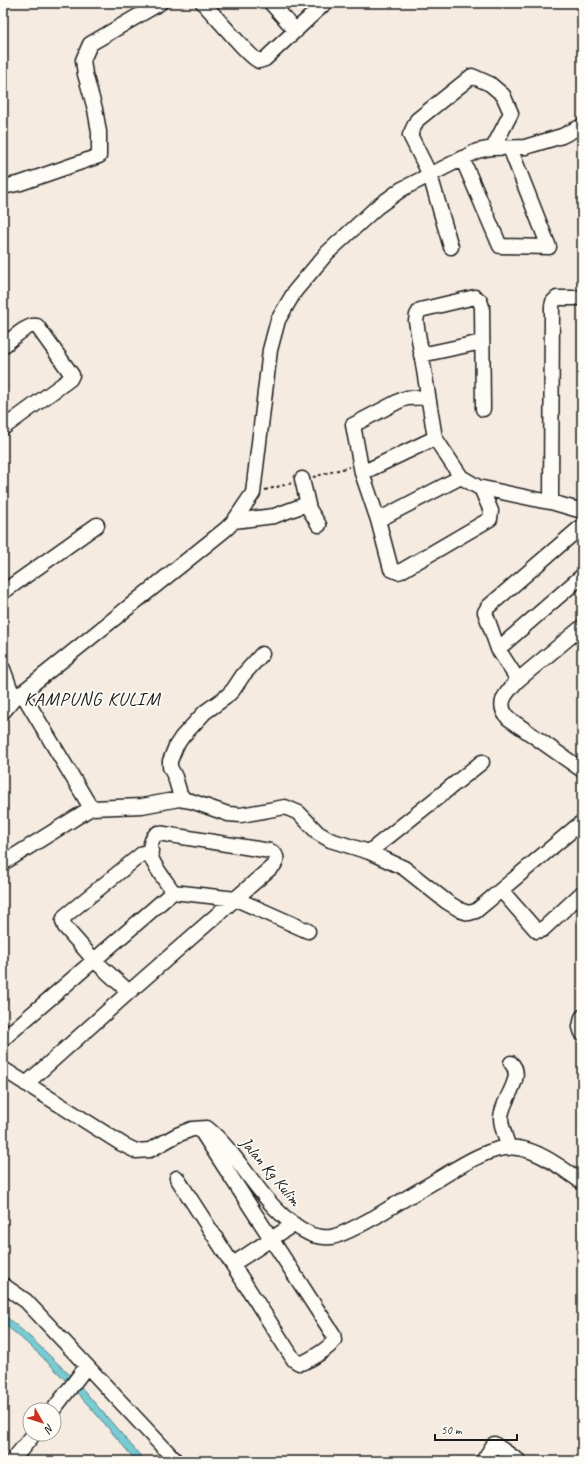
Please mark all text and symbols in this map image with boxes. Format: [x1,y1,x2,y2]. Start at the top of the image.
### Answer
district label: KAMPUNG KULIM [24,687,162,711]
street label: Jalan Kg Kulim [235,1132,307,1211]
north arrow [22,1402,62,1442]
scale bar [435,1416,517,1442]
text: N [41,1421,57,1437]
text: 50 m [441,1422,463,1438]

